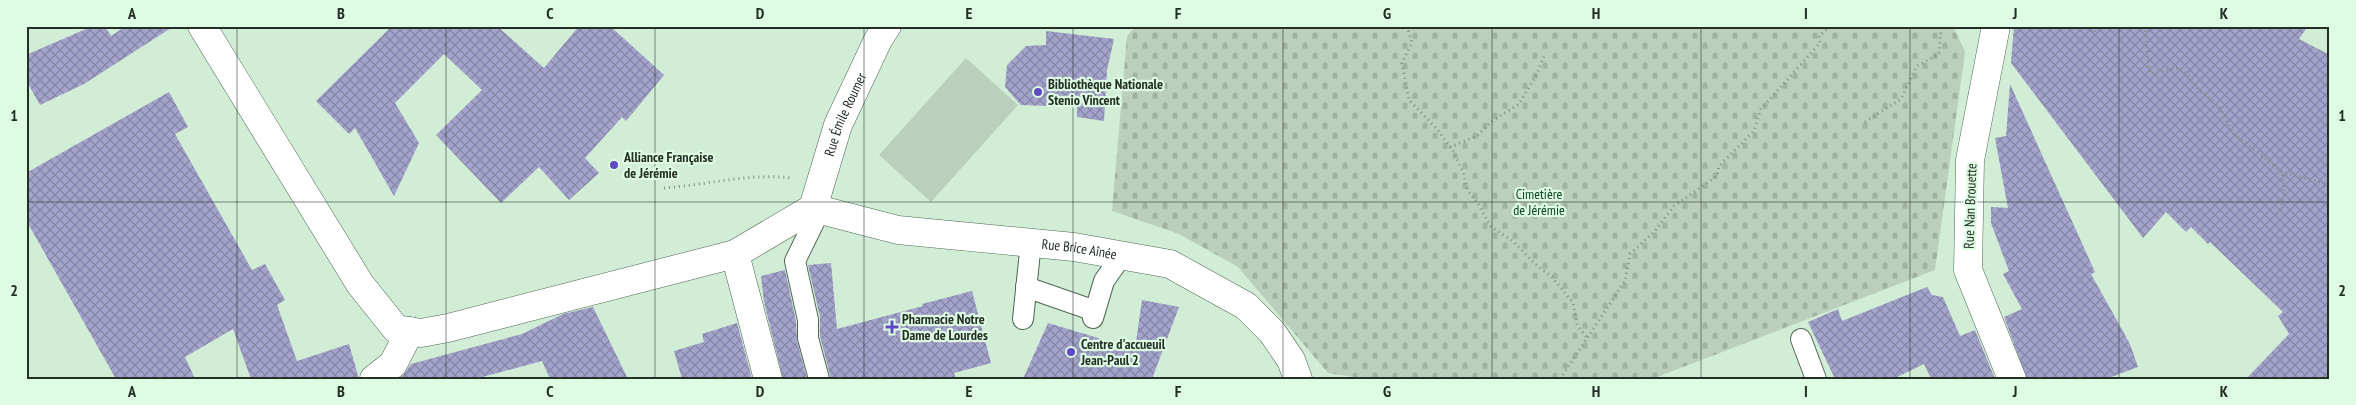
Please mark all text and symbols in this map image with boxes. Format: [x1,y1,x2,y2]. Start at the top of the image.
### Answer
text: A [127,3,137,23]
text: B [337,3,345,23]
text: C [546,3,554,23]
text: D [756,3,765,23]
text: E [966,3,973,23]
text: F [1175,3,1182,23]
text: G [1383,3,1391,23]
text: H [1592,3,1600,23]
text: I [1804,3,1808,23]
text: J [2012,3,2017,23]
text: K [2220,3,2229,23]
street label: Rue Émile Roumer [820,70,870,158]
place label: Bibliothèque Nationale Stenio Vincent [1048,75,1163,109]
marker: Bibliothèque Nationale Stenio Vincent [1032,86,1044,98]
text: 1 [10,105,18,125]
text: 1 [2338,105,2346,125]
place label: Alliance Française de Jérémie [623,148,713,182]
marker: Alliance Française de Jérémie [608,159,620,171]
street label: Rue Nan Brouette [1960,163,1980,249]
park label: Cimetière de Jérémie [1513,185,1565,219]
street label: Rue Brice Aînée [1041,235,1118,263]
text: 2 [10,280,18,300]
text: 2 [2338,280,2346,300]
place label: Pharmacie Notre Dame de Lourdes [902,310,988,344]
marker: Pharmacie Notre Dame de Lourdes [886,321,898,333]
place label: Centre d'accueuil Jean-Paul 2 [1080,335,1166,369]
marker: Centre d'accueuil Jean-Paul 2 [1065,346,1077,358]
text: A [127,381,137,401]
text: B [337,381,345,401]
text: C [546,381,554,401]
text: D [756,381,765,401]
text: E [966,381,973,401]
text: F [1175,381,1182,401]
text: G [1383,381,1391,401]
text: H [1592,381,1600,401]
text: I [1804,381,1808,401]
text: J [2012,381,2017,401]
text: K [2220,381,2229,401]

